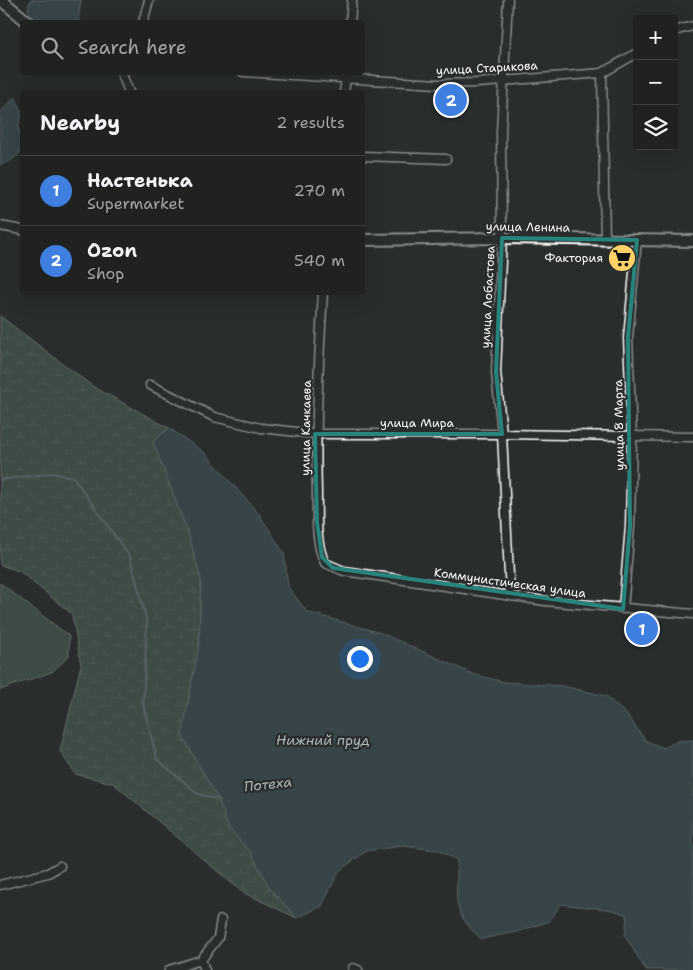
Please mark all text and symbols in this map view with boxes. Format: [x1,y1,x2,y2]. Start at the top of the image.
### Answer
map controls [633,15,678,150]
button: + [633,15,678,60]
search box [20,20,365,75]
icon: search [38,34,66,62]
text: Search here [78,35,187,60]
street label: улица Старикова [436,57,539,79]
button: − [633,60,678,105]
pin: 2 [435,81,467,119]
button: layers [633,105,678,150]
text: Nearby [40,109,120,137]
text: 2 results [276,112,345,133]
text: Настенька [87,168,193,193]
text: 1 [52,180,60,201]
text: 270 m [294,180,345,201]
text: Supermarket [87,193,184,214]
street label: улица Ленина [486,218,571,236]
text: Ozon [87,238,137,263]
supermarket icon: Фактория [607,243,637,273]
street label: улица Лобастова [477,245,499,349]
text: 2 [50,250,62,271]
text: 540 m [294,250,345,271]
place label: Фактория [545,250,603,266]
text: Shop [87,263,124,284]
street label: улица 8 Марта [610,379,628,471]
street label: улица Качкаева [297,380,315,476]
street label: улица Мира [380,415,455,431]
street label: Коммунистическая улица [433,564,588,602]
pin: 1 [626,610,658,648]
your location [347,646,373,672]
water label: Нижний пруд [276,731,370,749]
water label: Потеха [243,773,293,795]

